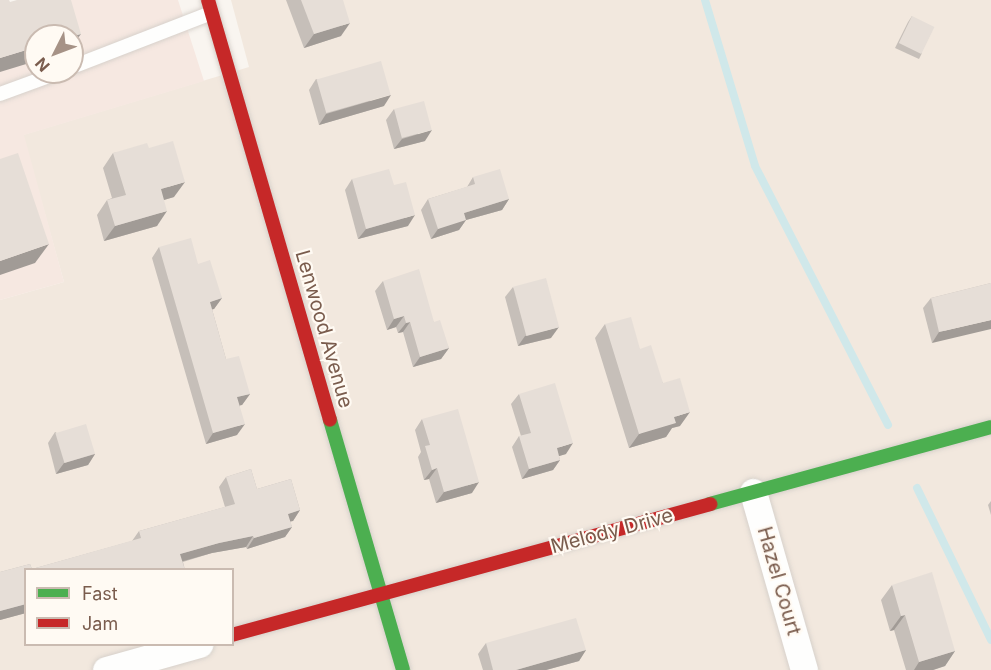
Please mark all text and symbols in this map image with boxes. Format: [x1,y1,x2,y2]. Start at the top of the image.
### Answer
north arrow [24,24,84,84]
text: N [31,53,54,76]
street label: Lenwood Avenue [290,247,358,411]
street label: Melody Drive [548,503,676,559]
street label: Hazel Court [752,524,806,638]
legend [24,568,234,646]
text: Fast [82,583,118,604]
text: Jam [82,613,118,634]

